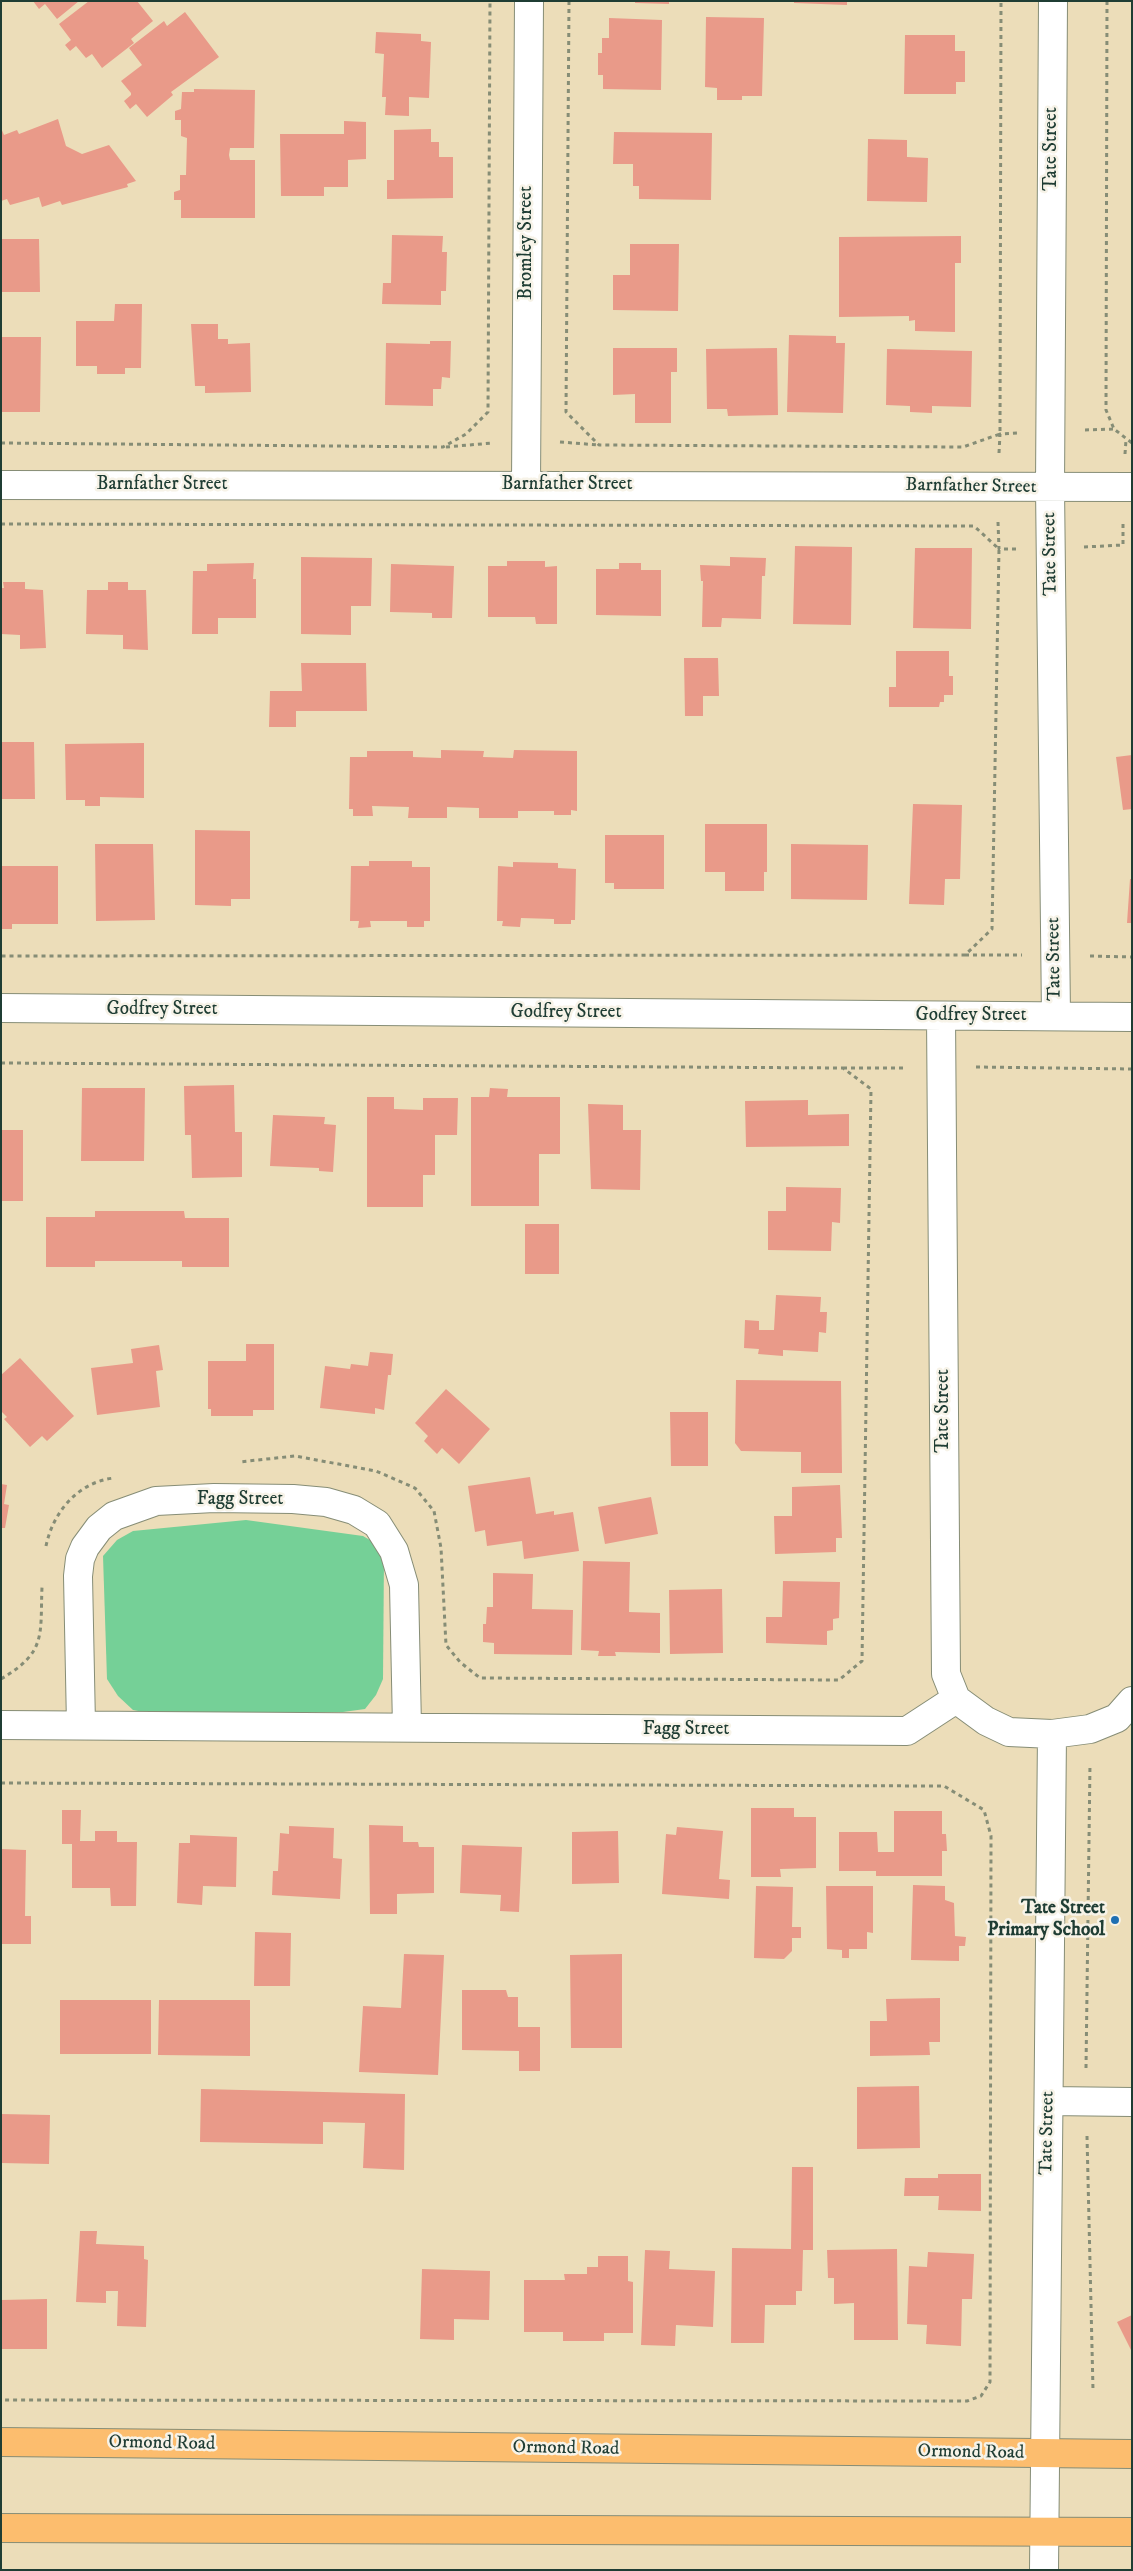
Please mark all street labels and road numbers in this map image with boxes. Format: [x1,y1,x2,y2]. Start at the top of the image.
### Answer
street label: Tate Street [1041,107,1063,191]
street label: Bromley Street [516,186,538,300]
street label: Barnfather Street [96,474,228,496]
street label: Barnfather Street [501,474,633,496]
street label: Barnfather Street [905,474,1037,500]
street label: Tate Street [1039,512,1063,596]
street label: Tate Street [1043,917,1067,1001]
street label: Godfrey Street [106,999,218,1021]
street label: Godfrey Street [510,1002,622,1024]
street label: Godfrey Street [915,1005,1027,1027]
street label: Tate Street [933,1369,955,1453]
street label: Fagg Street [197,1489,283,1511]
street label: Fagg Street [643,1719,729,1741]
street label: Tate Street [1036,2091,1060,2175]
street label: Ormond Road [108,2432,216,2456]
street label: Ormond Road [512,2437,620,2461]
street label: Ormond Road [917,2441,1025,2465]

